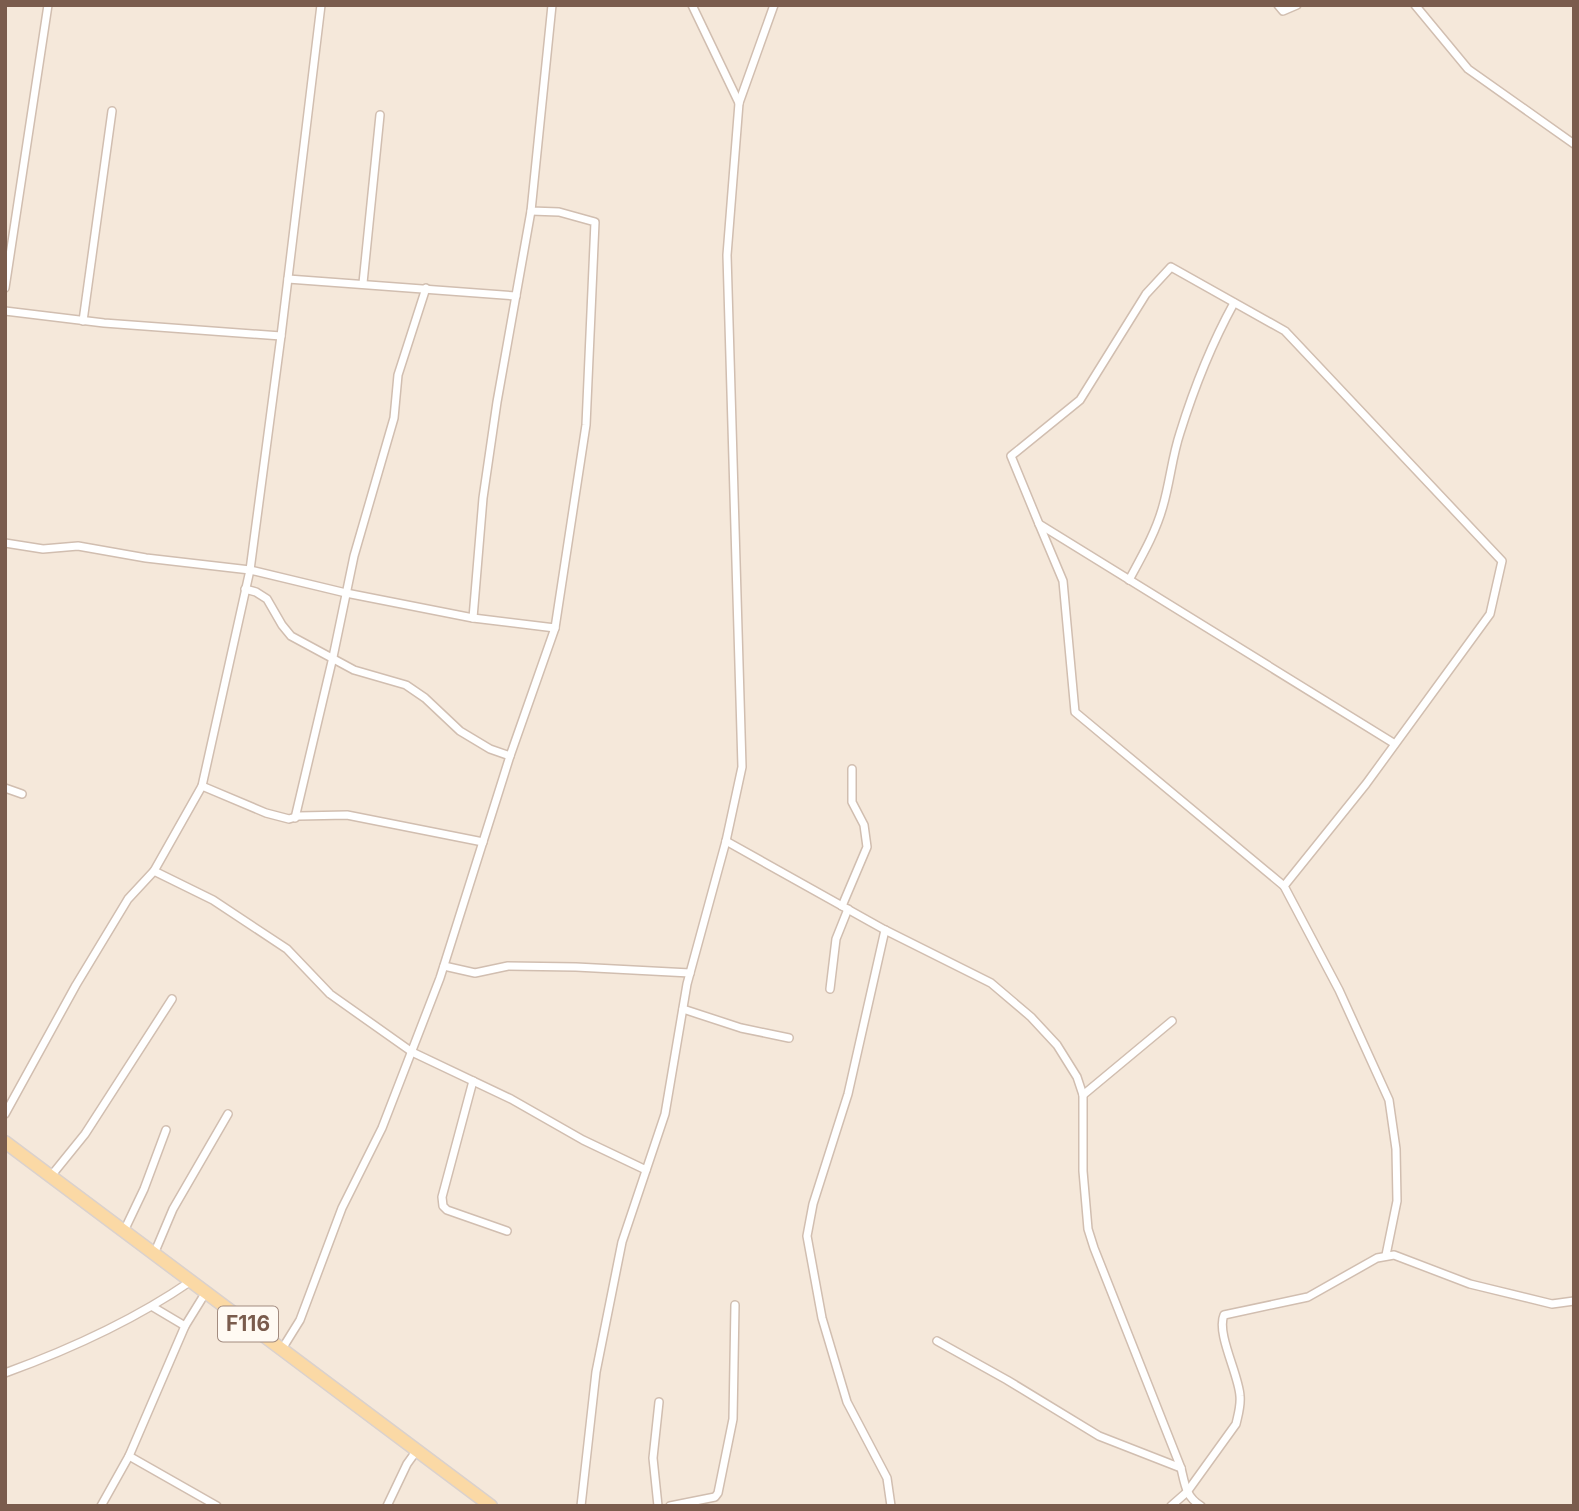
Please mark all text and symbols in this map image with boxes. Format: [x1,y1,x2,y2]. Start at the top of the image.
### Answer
road number: F116 [218,1306,278,1342]

